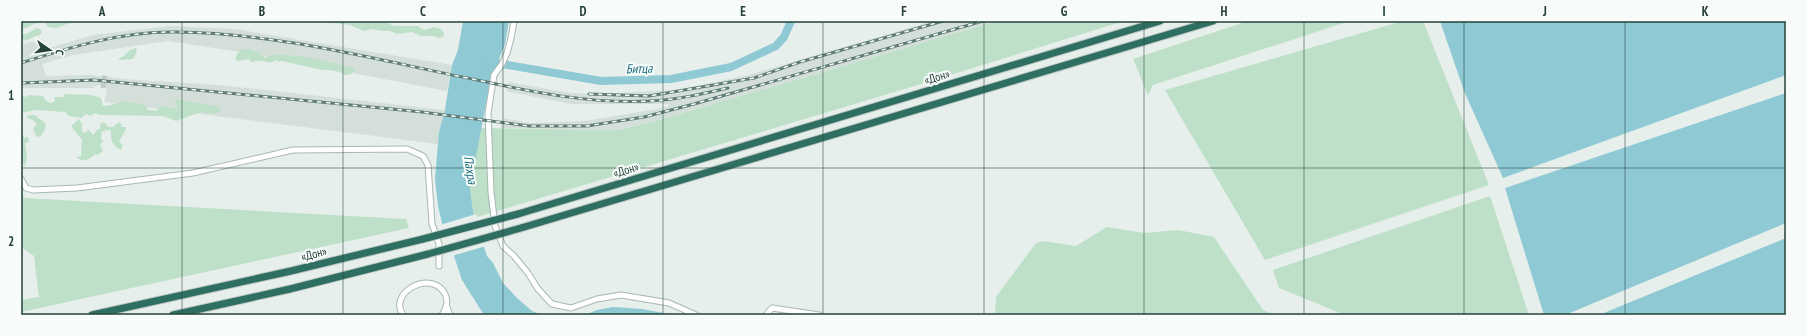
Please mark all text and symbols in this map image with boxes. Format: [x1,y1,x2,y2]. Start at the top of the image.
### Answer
text: A [98,3,106,20]
text: B [259,3,265,20]
text: C [420,3,426,20]
text: D [580,3,587,20]
text: E [740,3,746,20]
text: F [901,3,907,20]
text: G [1061,3,1068,20]
text: H [1221,3,1228,20]
text: I [1382,3,1386,20]
text: J [1542,3,1547,20]
text: K [1702,3,1709,20]
north arrow [30,30,70,70]
text: С [52,48,67,56]
water label: Битца [625,60,653,77]
street label: «Дон» [922,65,952,87]
text: 1 [8,87,14,104]
water label: Пахра [460,155,481,186]
street label: «Дон» [611,158,641,180]
text: 2 [8,233,14,250]
street label: «Дон» [299,243,329,264]

